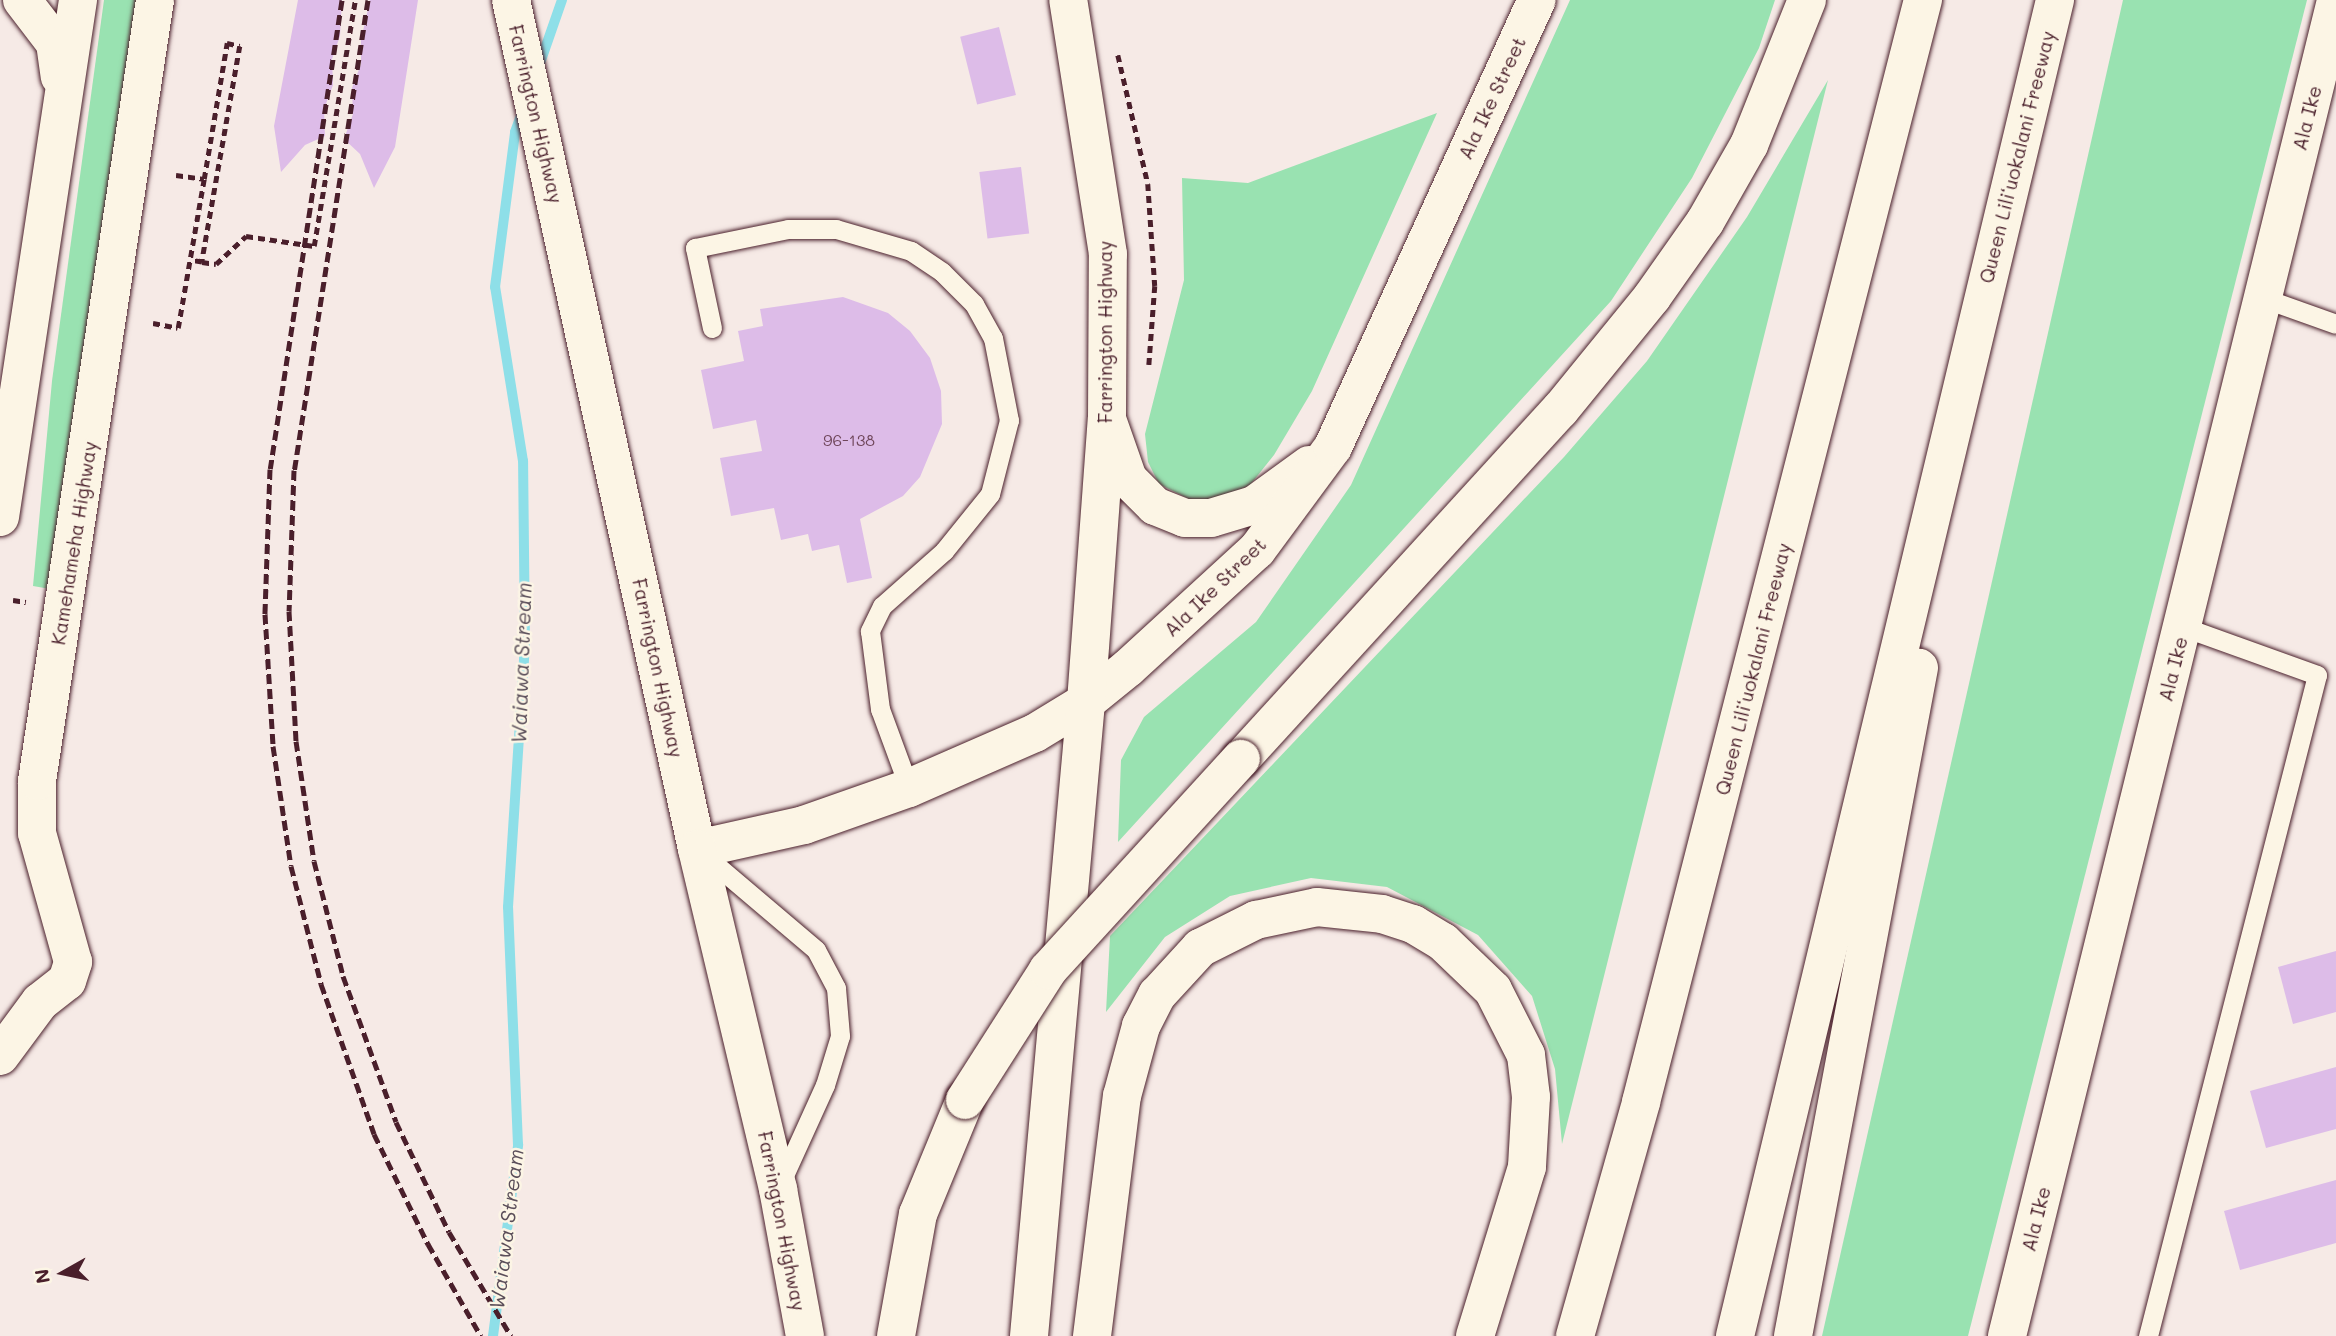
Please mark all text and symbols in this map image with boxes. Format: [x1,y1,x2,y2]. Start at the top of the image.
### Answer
street label: Farrington Highway [504,22,568,206]
street label: Queen Liliʻuokalani Freeway [1975,29,2059,285]
street label: Ala Ike Street [1454,33,1530,163]
street label: Ala Ike [2288,83,2326,153]
street label: Farrington Highway [1094,241,1116,423]
house number: 96-138 [823,430,875,450]
street label: Kamehameha Highway [47,440,101,646]
street label: Ala Ike Street [1159,533,1271,641]
street label: Queen Liliʻuokalani Freeway [1711,541,1795,797]
street label: Farrington Highway [628,576,688,760]
water label: Waiawa Stream [506,582,536,744]
street label: Ala Ike [2154,634,2192,704]
street label: Farrington Highway [753,1129,811,1313]
water label: Waiawa Stream [484,1147,528,1311]
street label: Ala Ike [2017,1184,2055,1254]
north arrow [28,1238,98,1308]
text: N [28,1267,55,1285]

